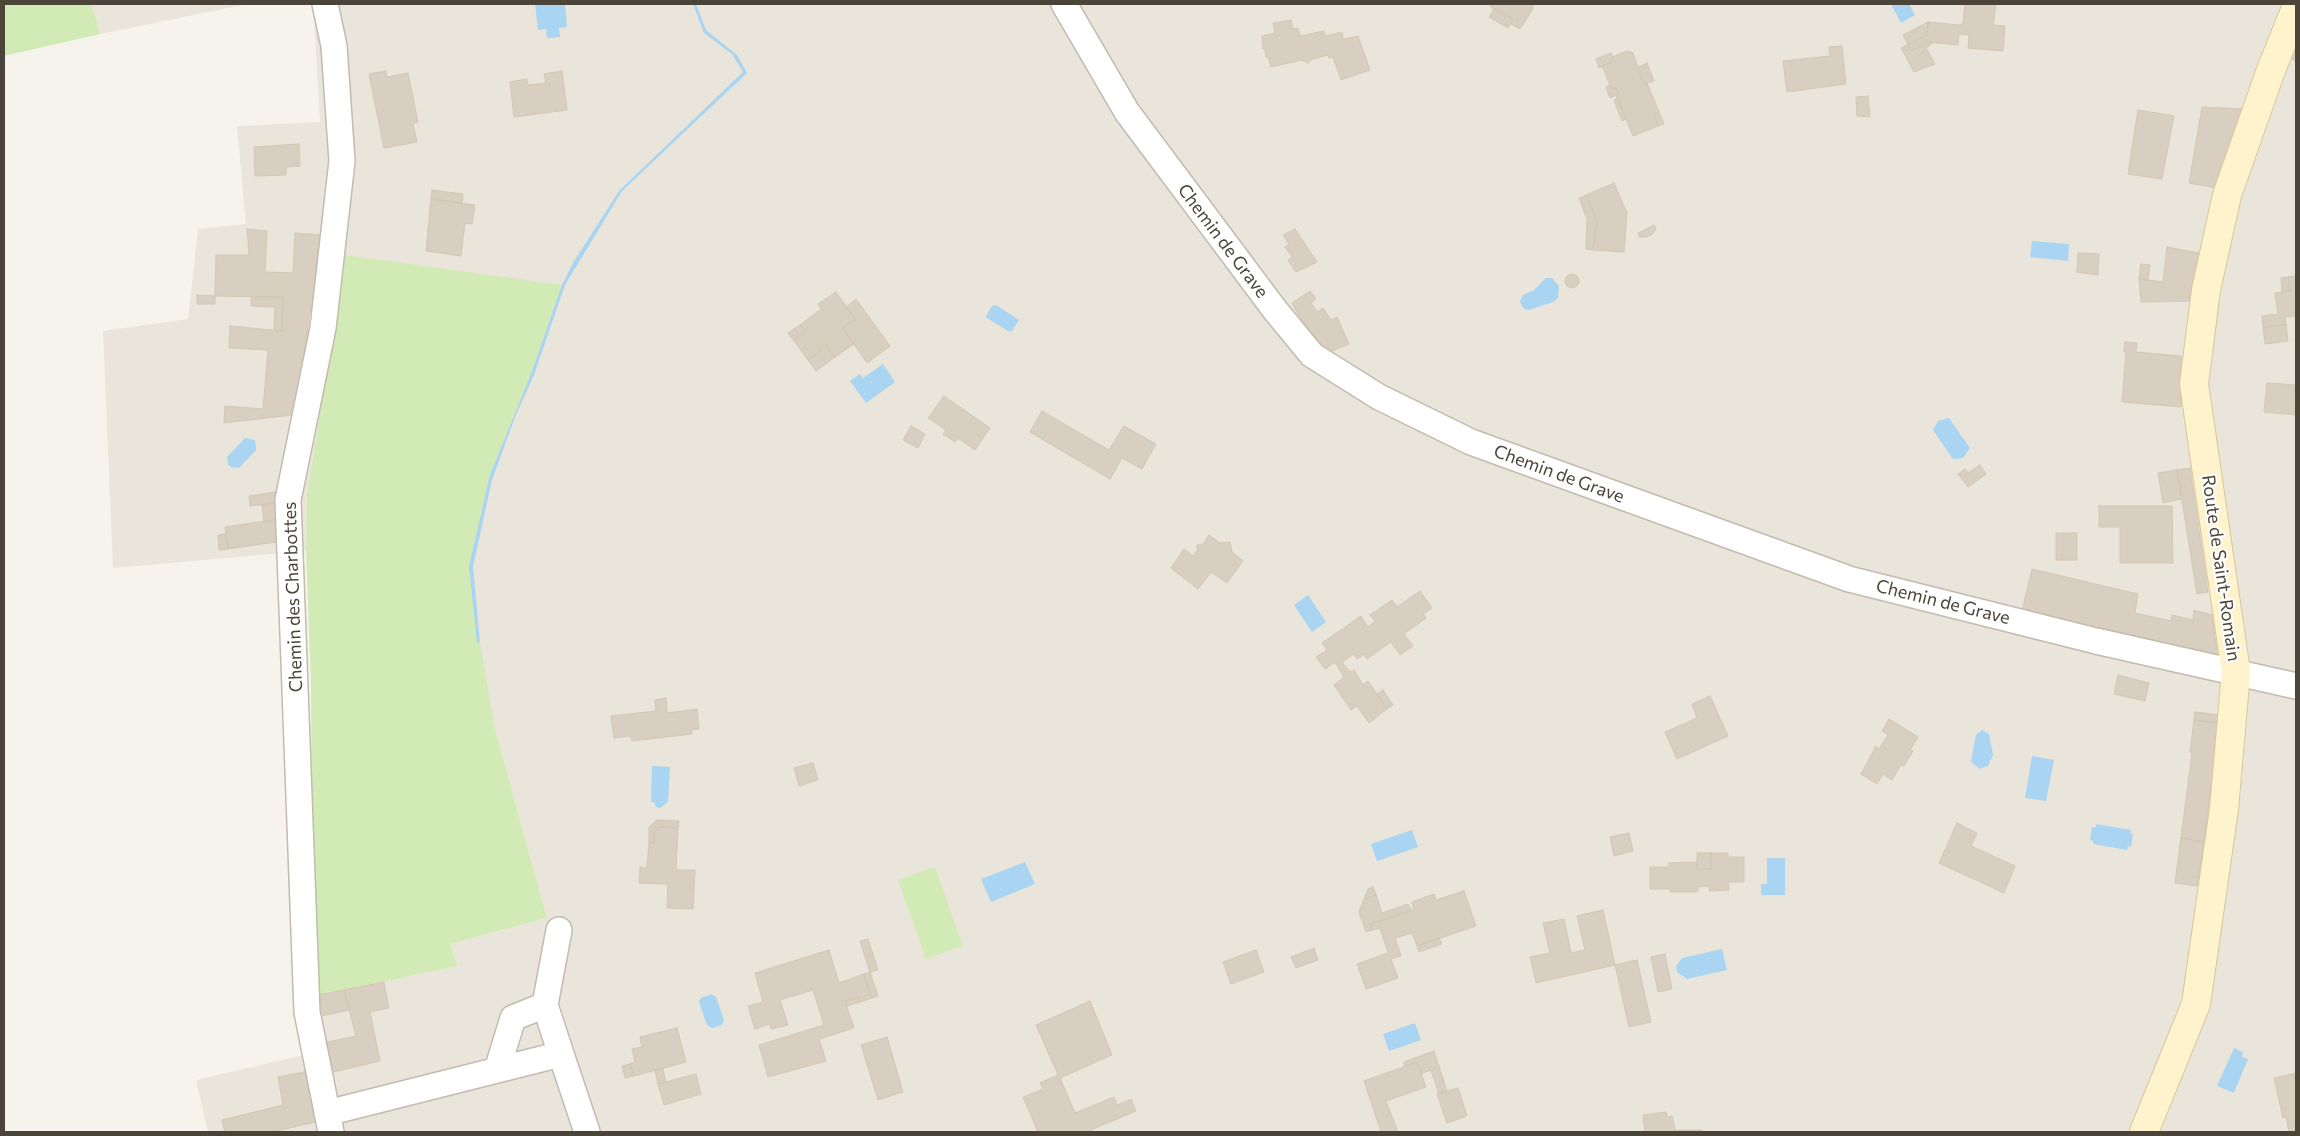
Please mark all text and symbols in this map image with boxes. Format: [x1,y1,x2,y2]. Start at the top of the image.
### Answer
street label: Chemin de Grave [1173,180,1273,302]
street label: Chemin de Grave [1491,440,1627,508]
street label: Route de Saint-Romain [2197,473,2245,663]
street label: Chemin des Charbottes [279,501,307,693]
street label: Chemin de Grave [1874,575,2012,629]

